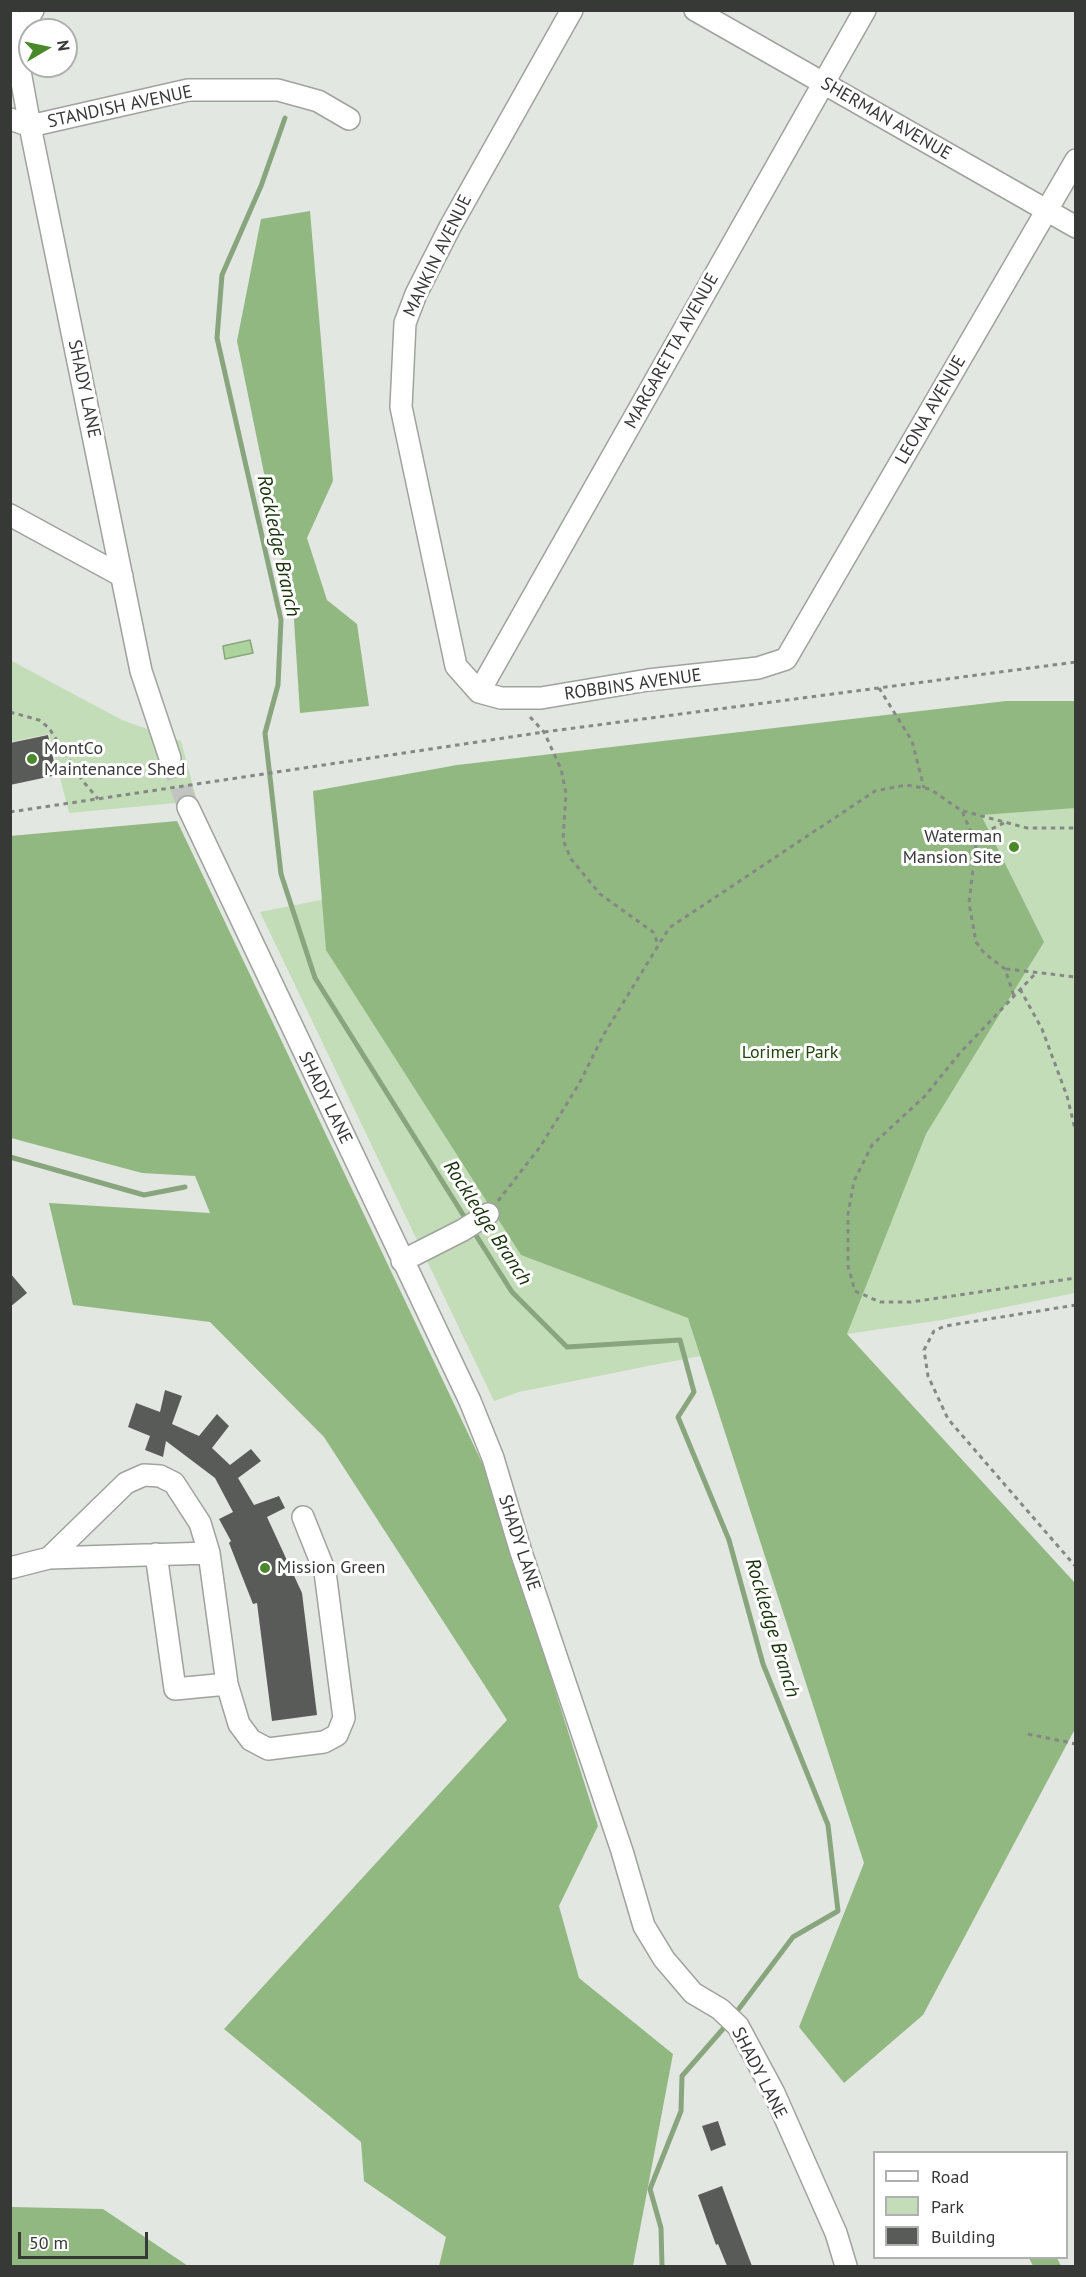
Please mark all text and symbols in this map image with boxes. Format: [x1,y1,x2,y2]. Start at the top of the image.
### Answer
north arrow [18,18,78,78]
text: N [53,39,75,52]
street label: SHERMAN AVENUE [817,73,955,165]
street label: STANDISH AVENUE [46,81,194,133]
street label: MANKIN AVENUE [399,191,477,321]
street label: MARGARETTA AVENUE [620,270,724,432]
street label: SHADY LANE [63,338,105,440]
street label: LEONA AVENUE [891,352,971,468]
water label: Rockledge Branch [251,473,305,619]
street label: ROBBINS AVENUE [563,665,703,705]
place label: MontCo Maintenance Shed [44,738,185,780]
marker: MontCo Maintenance Shed [25,752,39,766]
place label: Waterman Mansion Site [903,826,1002,868]
marker: Waterman Mansion Site [1007,840,1021,854]
park label: Lorimer Park [742,1042,838,1064]
street label: SHADY LANE [293,1048,357,1148]
water label: Rockledge Branch [438,1156,536,1290]
street label: SHADY LANE [493,1492,545,1594]
water label: Rockledge Branch [739,1556,805,1700]
place label: Mission Green [277,1557,385,1579]
marker: Mission Green [258,1561,272,1575]
street label: SHADY LANE [727,2024,791,2122]
legend [873,2151,1068,2259]
text: Road [931,2165,969,2188]
text: Park [931,2195,964,2218]
scale bar [21,2220,152,2258]
text: Building [931,2225,995,2248]
text: 50 m [29,2231,68,2254]

